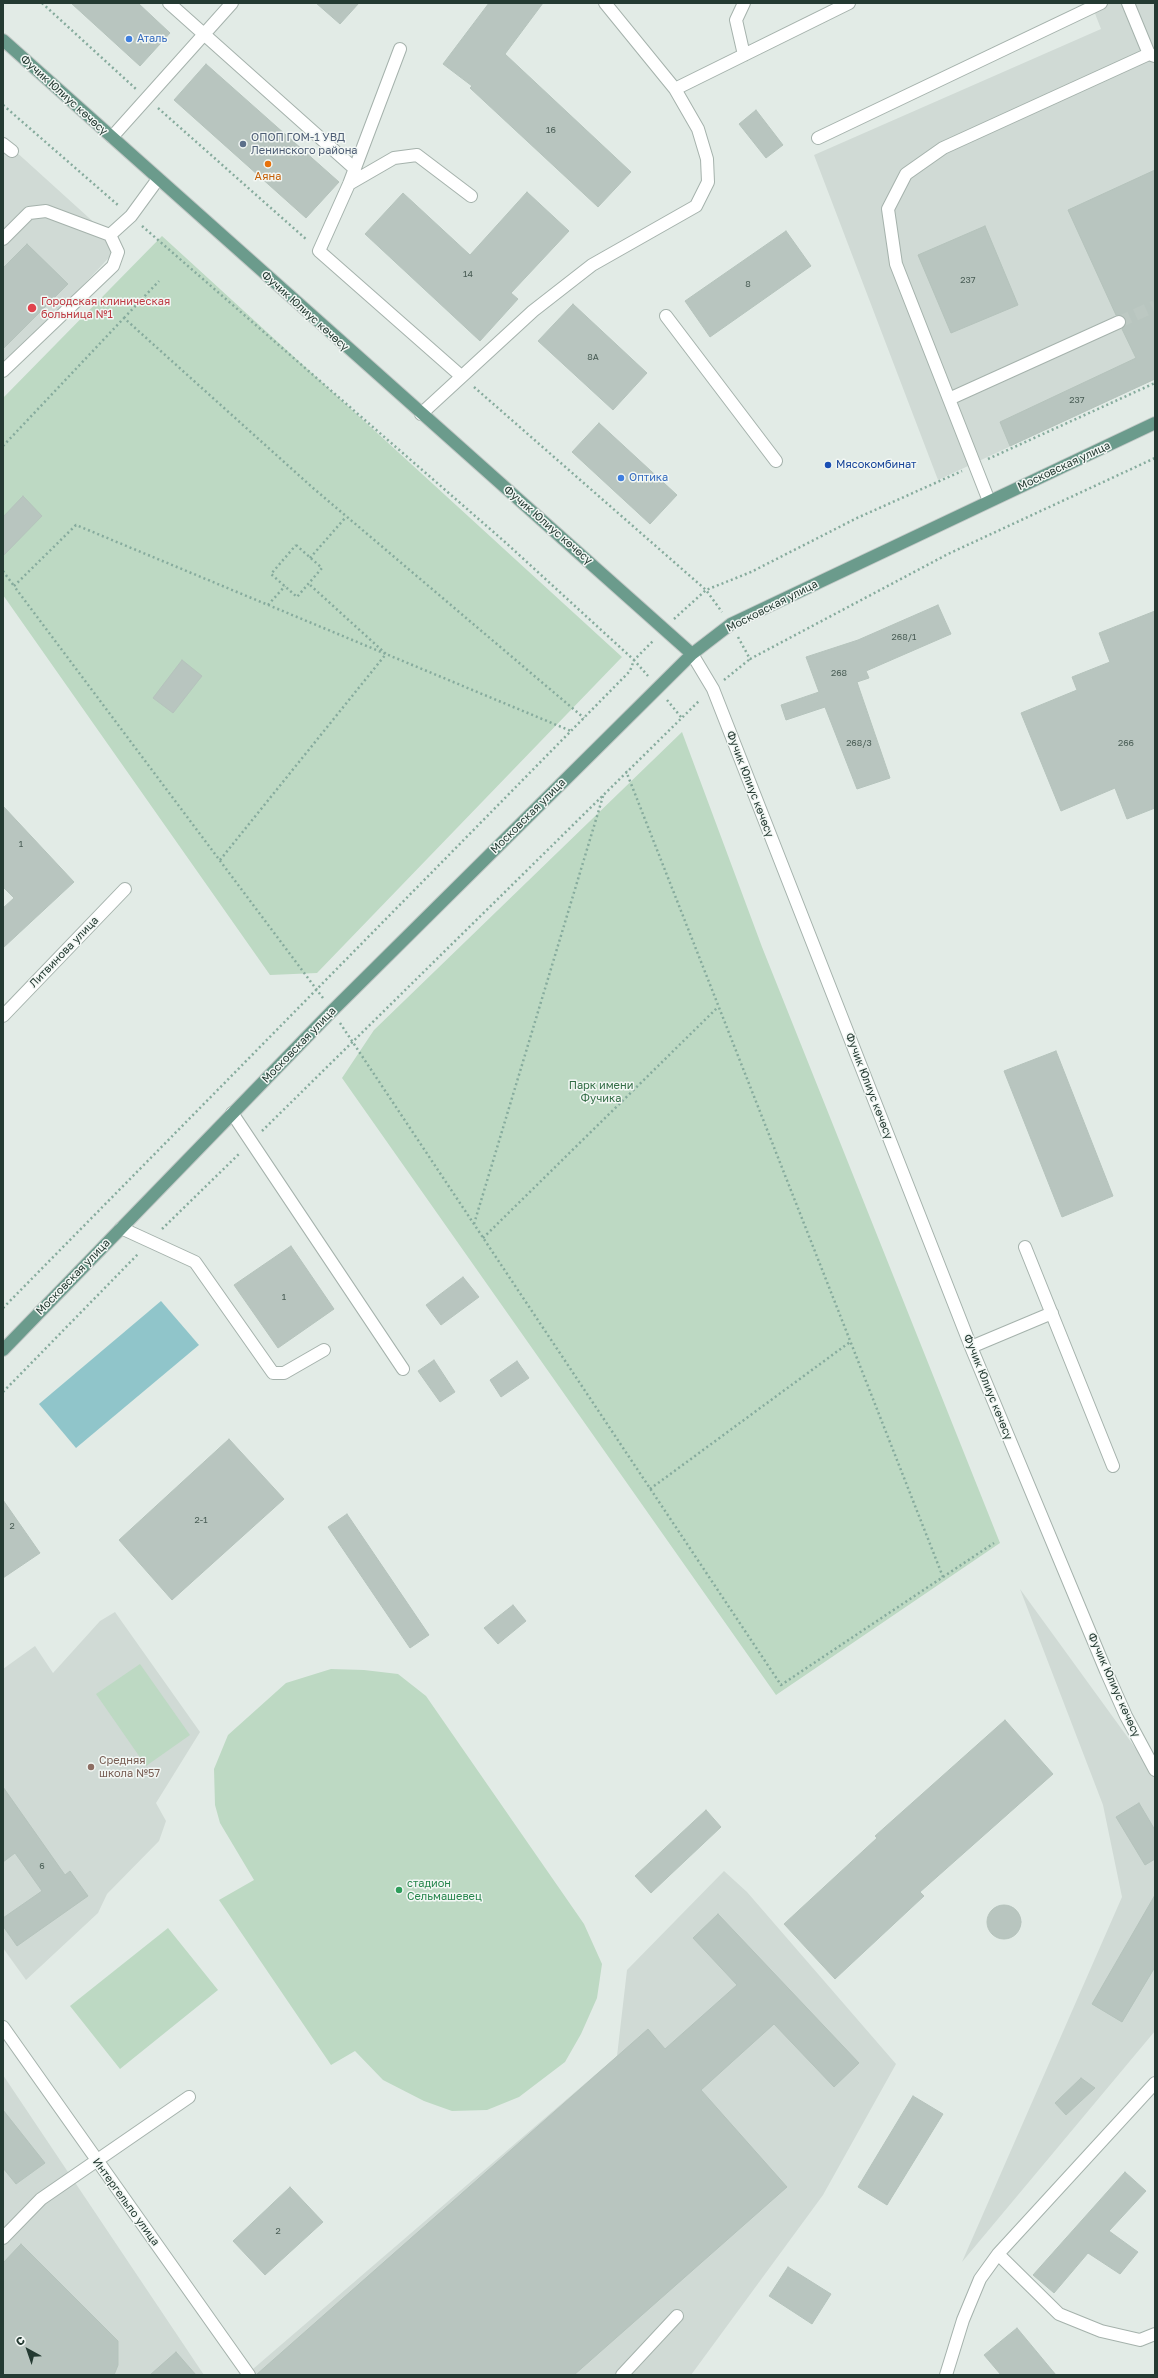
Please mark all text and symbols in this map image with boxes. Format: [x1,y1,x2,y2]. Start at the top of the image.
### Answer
place label: Аталь [137,32,167,46]
marker: Аталь [124,34,134,44]
street label: Фучик Юлиус көчөсү [18,52,110,138]
house number: 16 [546,125,556,135]
place label: ОПОП ГОМ-1 УВД Ленинского района [251,131,358,157]
marker: ОПОП ГОМ-1 УВД Ленинского района [238,139,248,149]
marker: Аяна [263,159,273,169]
place label: Аяна [255,170,281,184]
street label: Фучик Юлиус көчөсү [259,268,351,354]
house number: 14 [463,269,473,279]
house number: 237 [960,275,976,285]
house number: 8 [745,279,751,289]
place label: Городская клиническая больница №1 [41,295,170,321]
marker: Городская клиническая больница №1 [26,302,38,314]
house number: 8А [587,352,599,362]
house number: 237 [1069,395,1085,405]
street label: Московская улица [1016,439,1112,493]
place label: Мясокомбинат [836,458,916,472]
marker: Мясокомбинат [823,460,833,470]
place label: Оптика [629,471,668,485]
marker: Оптика [616,473,626,483]
street label: Фучик Юлиус көчөсү [501,483,595,567]
street label: Московская улица [724,577,820,635]
house number: 268/1 [892,632,916,642]
house number: 268 [831,668,847,678]
street label: Фучик Юлиус көчөсү [724,729,776,839]
house number: 268/3 [846,738,872,748]
house number: 266 [1118,738,1134,748]
street label: Московская улица [488,776,568,856]
house number: 1 [19,839,23,849]
street label: Литвинова улица [27,914,101,990]
street label: Московская улица [259,1004,339,1086]
street label: Фучик Юлиус көчөсү [843,1031,895,1141]
park label: Парк имени Фучика [569,1079,633,1105]
street label: Московская улица [33,1236,113,1318]
house number: 1 [282,1292,286,1302]
street label: Фучик Юлиус көчөсү [961,1332,1015,1442]
house number: 2-1 [194,1515,208,1525]
house number: 2 [9,1521,15,1531]
street label: Фучик Юлиус көчөсү [1085,1631,1143,1739]
place label: Средняя школа №57 [99,1754,160,1780]
marker: Средняя школа №57 [86,1762,96,1772]
house number: 6 [39,1861,45,1871]
place label: стадион Сельмашевец [407,1877,482,1903]
marker: стадион Сельмашевец [394,1885,404,1895]
street label: Интергельпо улица [90,2156,162,2248]
house number: 2 [275,2226,281,2236]
north arrow [8,2330,48,2370]
text: С [13,2333,27,2348]

